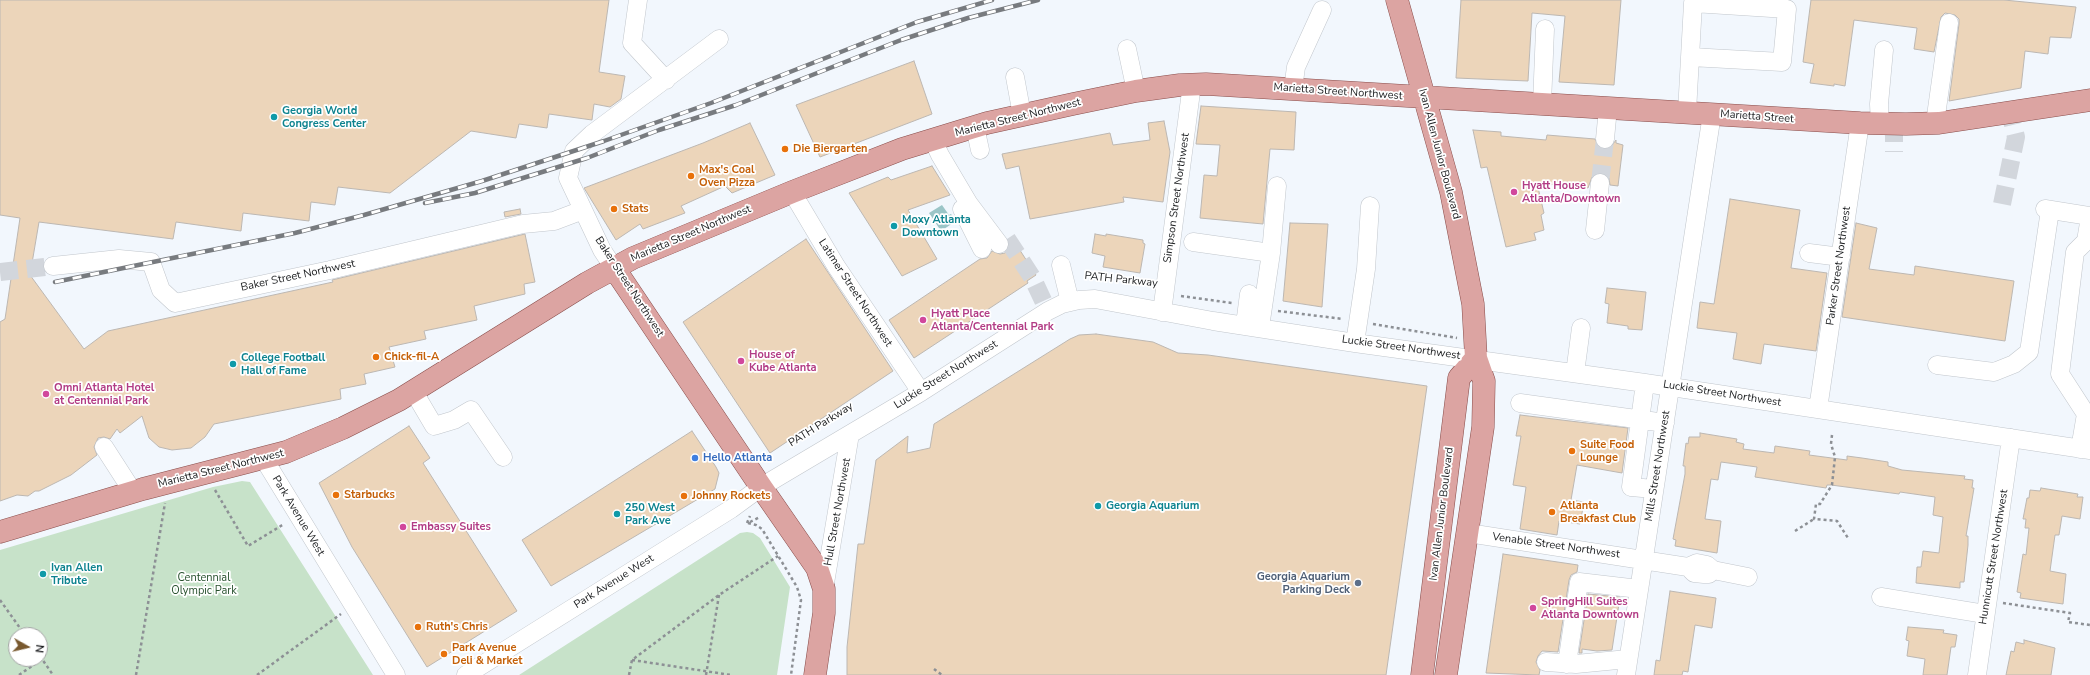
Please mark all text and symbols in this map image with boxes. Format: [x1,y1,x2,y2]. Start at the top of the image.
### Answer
street label: Marietta Street Northwest [1273,81,1403,103]
street label: Ivan Allen Junior Boulevard [1415,87,1463,221]
street label: Marietta Street Northwest [954,96,1082,140]
place label: Georgia World Congress Center [282,104,366,130]
street label: Marietta Street [1720,108,1794,126]
marker: Georgia World Congress Center [269,112,279,122]
street label: Simpson Street Northwest [1161,132,1193,264]
place label: Die Biergarten [793,142,868,156]
marker: Die Biergarten [780,144,790,154]
place label: Max's Coal Oven Pizza [699,163,755,189]
marker: Max's Coal Oven Pizza [686,171,696,181]
place label: Hyatt House Atlanta/Downtown [1522,179,1621,205]
marker: Hyatt House Atlanta/Downtown [1509,187,1519,197]
place label: Stats [622,202,649,216]
street label: Marietta Street Northwest [629,203,753,265]
marker: Stats [609,204,619,214]
street label: Parker Street Northwest [1824,206,1854,326]
place label: Moxy Atlanta Downtown [902,213,971,239]
marker: Moxy Atlanta Downtown [889,221,899,231]
street label: Baker Street Northwest [592,234,666,340]
street label: Latimer Street Northwest [815,237,895,349]
street label: Baker Street Northwest [240,257,356,295]
street label: PATH Parkway [1084,270,1158,290]
place label: Hyatt Place Atlanta/Centennial Park [931,307,1054,333]
marker: Hyatt Place Atlanta/Centennial Park [918,315,928,325]
street label: Luckie Street Northwest [1341,333,1461,363]
street label: Luckie Street Northwest [892,338,1000,412]
place label: House of Kube Atlanta [749,348,817,374]
place label: Chick-fil-A [384,350,439,364]
place label: College Football Hall of Fame [241,351,325,377]
marker: Chick-fil-A [371,352,381,362]
marker: House of Kube Atlanta [736,356,746,366]
marker: College Football Hall of Fame [228,359,238,369]
street label: Luckie Street Northwest [1662,378,1782,410]
place label: Omni Atlanta Hotel at Centennial Park [54,381,154,407]
marker: Omni Atlanta Hotel at Centennial Park [41,389,51,399]
street label: PATH Parkway [786,400,856,450]
street label: Mills Street Northwest [1643,410,1673,522]
place label: Suite Food Lounge [1580,438,1634,464]
street label: Ivan Allen Junior Boulevard [1427,446,1457,582]
marker: Suite Food Lounge [1567,446,1577,456]
street label: Marietta Street Northwest [157,447,285,491]
place label: Hello Atlanta [703,451,772,465]
marker: Hello Atlanta [690,453,700,463]
street label: Hull Street Northwest [822,457,854,567]
street label: Park Avenue West [269,473,327,559]
place label: Starbucks [344,488,395,502]
street label: Hunnicutt Street Northwest [1977,488,2011,626]
place label: Johnny Rockets [692,489,770,503]
marker: Starbucks [331,490,341,500]
marker: Johnny Rockets [679,491,689,501]
place label: Georgia Aquarium [1106,499,1199,513]
place label: Atlanta Breakfast Club [1560,499,1636,525]
place label: 250 West Park Ave [625,501,675,527]
marker: Georgia Aquarium [1093,501,1103,511]
marker: Atlanta Breakfast Club [1547,507,1557,517]
marker: 250 West Park Ave [612,509,622,519]
place label: Embassy Suites [411,520,491,534]
marker: Embassy Suites [398,522,408,532]
street label: Venable Street Northwest [1491,531,1621,561]
street label: Park Avenue West [572,552,656,612]
place label: Ivan Allen Tribute [51,561,103,587]
marker: Ivan Allen Tribute [38,569,48,579]
place label: Georgia Aquarium Parking Deck [1257,570,1350,596]
park label: Centennial Olympic Park [171,571,237,597]
marker: Georgia Aquarium Parking Deck [1353,578,1363,588]
place label: SpringHill Suites Atlanta Downtown [1541,595,1639,621]
marker: SpringHill Suites Atlanta Downtown [1528,603,1538,613]
place label: Ruth's Chris [426,620,488,634]
marker: Ruth's Chris [413,622,423,632]
north arrow [8,627,48,667]
place label: Park Avenue Deli & Market [452,641,522,667]
text: N [31,643,47,654]
marker: Park Avenue Deli & Market [439,649,449,659]

